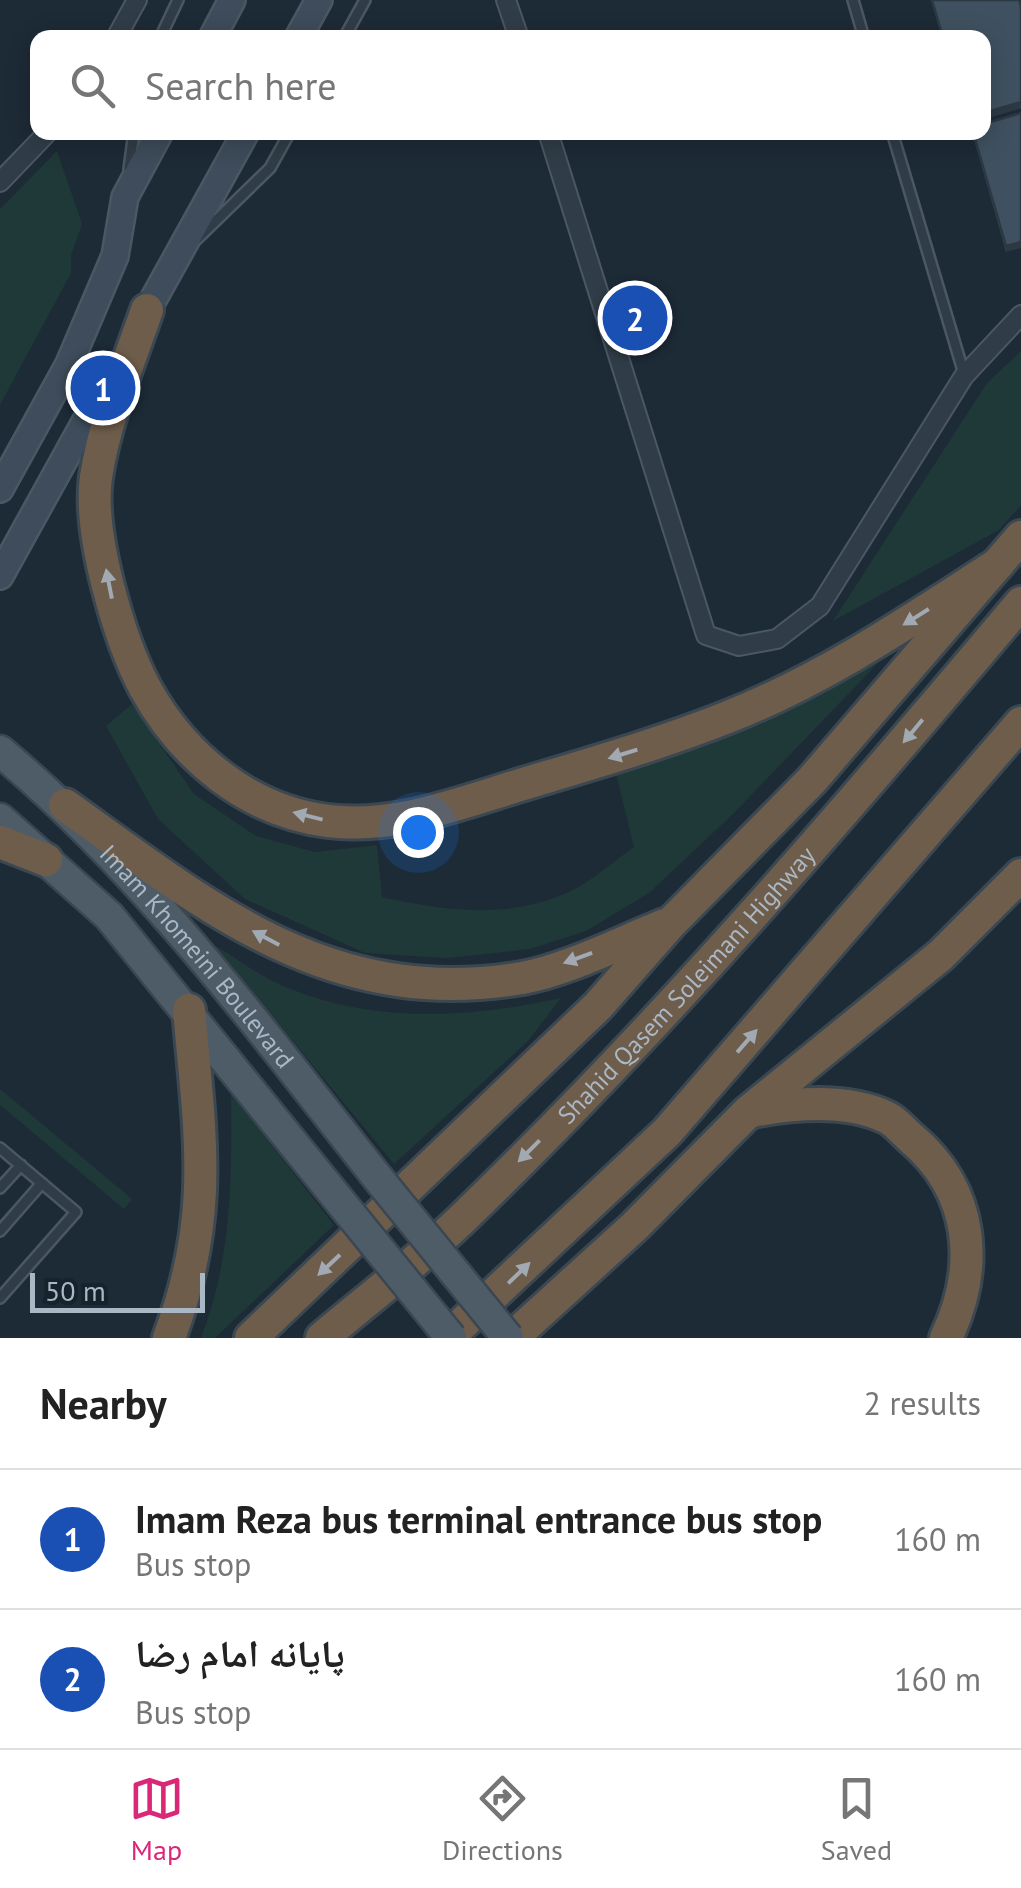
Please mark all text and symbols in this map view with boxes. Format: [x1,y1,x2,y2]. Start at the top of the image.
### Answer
search box [30,30,991,140]
icon: search [65,58,120,113]
text: Search here [145,61,337,110]
pin: 2 [602,280,668,356]
pin: 1 [70,350,136,426]
one-way arrow [101,568,116,600]
one-way arrow [902,607,930,625]
one-way arrow [903,718,924,743]
one-way arrow [607,747,638,762]
your location [393,807,444,858]
one-way arrow [292,808,323,823]
street label: Imam Khomeini Boulevard [93,838,301,1074]
street label: Shahid Qasem Soleimani Highway [551,839,822,1131]
one-way arrow [251,929,280,946]
one-way arrow [563,951,593,966]
one-way arrow [735,1029,757,1054]
one-way arrow [518,1139,541,1163]
one-way arrow [318,1253,342,1276]
one-way arrow [507,1262,531,1285]
scale bar [30,1268,205,1312]
text: 50 m [45,1272,106,1309]
text: Nearby [40,1376,167,1431]
text: 2 results [863,1382,981,1424]
text: Imam Reza bus terminal entrance bus stop [135,1494,822,1543]
text: 1 [63,1518,82,1560]
text: 160 m [894,1518,981,1560]
text: Bus stop [135,1543,251,1585]
text: پایانه امام رضا [135,1628,345,1677]
text: 2 [63,1658,82,1700]
text: 160 m [894,1658,981,1700]
text: Bus stop [135,1691,251,1733]
tab: Map [129,1771,184,1868]
tab: Directions [442,1771,563,1868]
tab: Saved [821,1771,892,1868]

